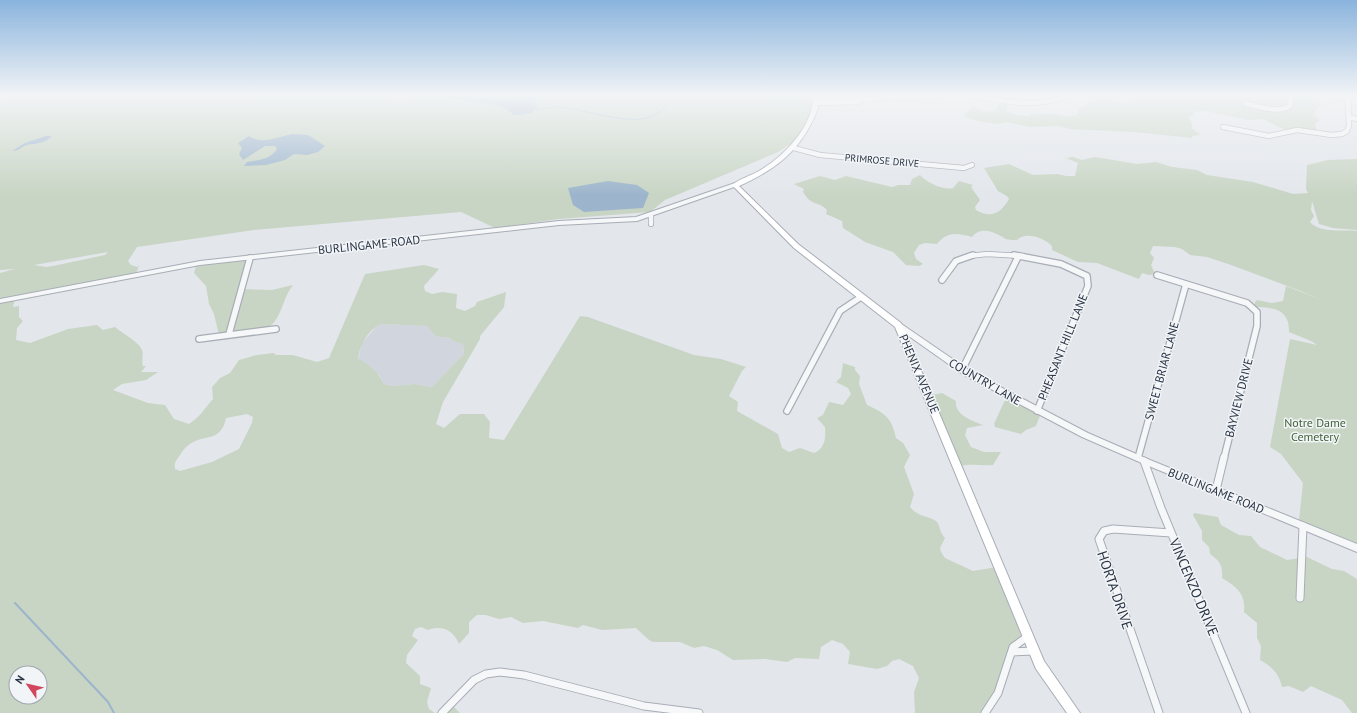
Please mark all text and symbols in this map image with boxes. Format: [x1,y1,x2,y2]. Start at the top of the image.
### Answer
street label: PRIMROSE DRIVE [844,151,920,170]
street label: BURLINGAME ROAD [317,232,421,257]
street label: PHEASANT HILL LANE [1034,291,1091,402]
street label: SWEET BRIAR LANE [1141,320,1182,422]
street label: PHENIX AVENUE [896,332,943,416]
street label: COUNTRY LANE [946,355,1024,408]
street label: BAYVIEW DRIVE [1221,357,1256,439]
park label: Notre Dame Cemetery [1284,415,1346,444]
street label: BURLINGAME ROAD [1166,464,1267,517]
street label: VINCENZO DRIVE [1165,535,1223,638]
street label: HORTA DRIVE [1093,548,1137,632]
north arrow [8,665,48,705]
text: N [12,672,28,686]

